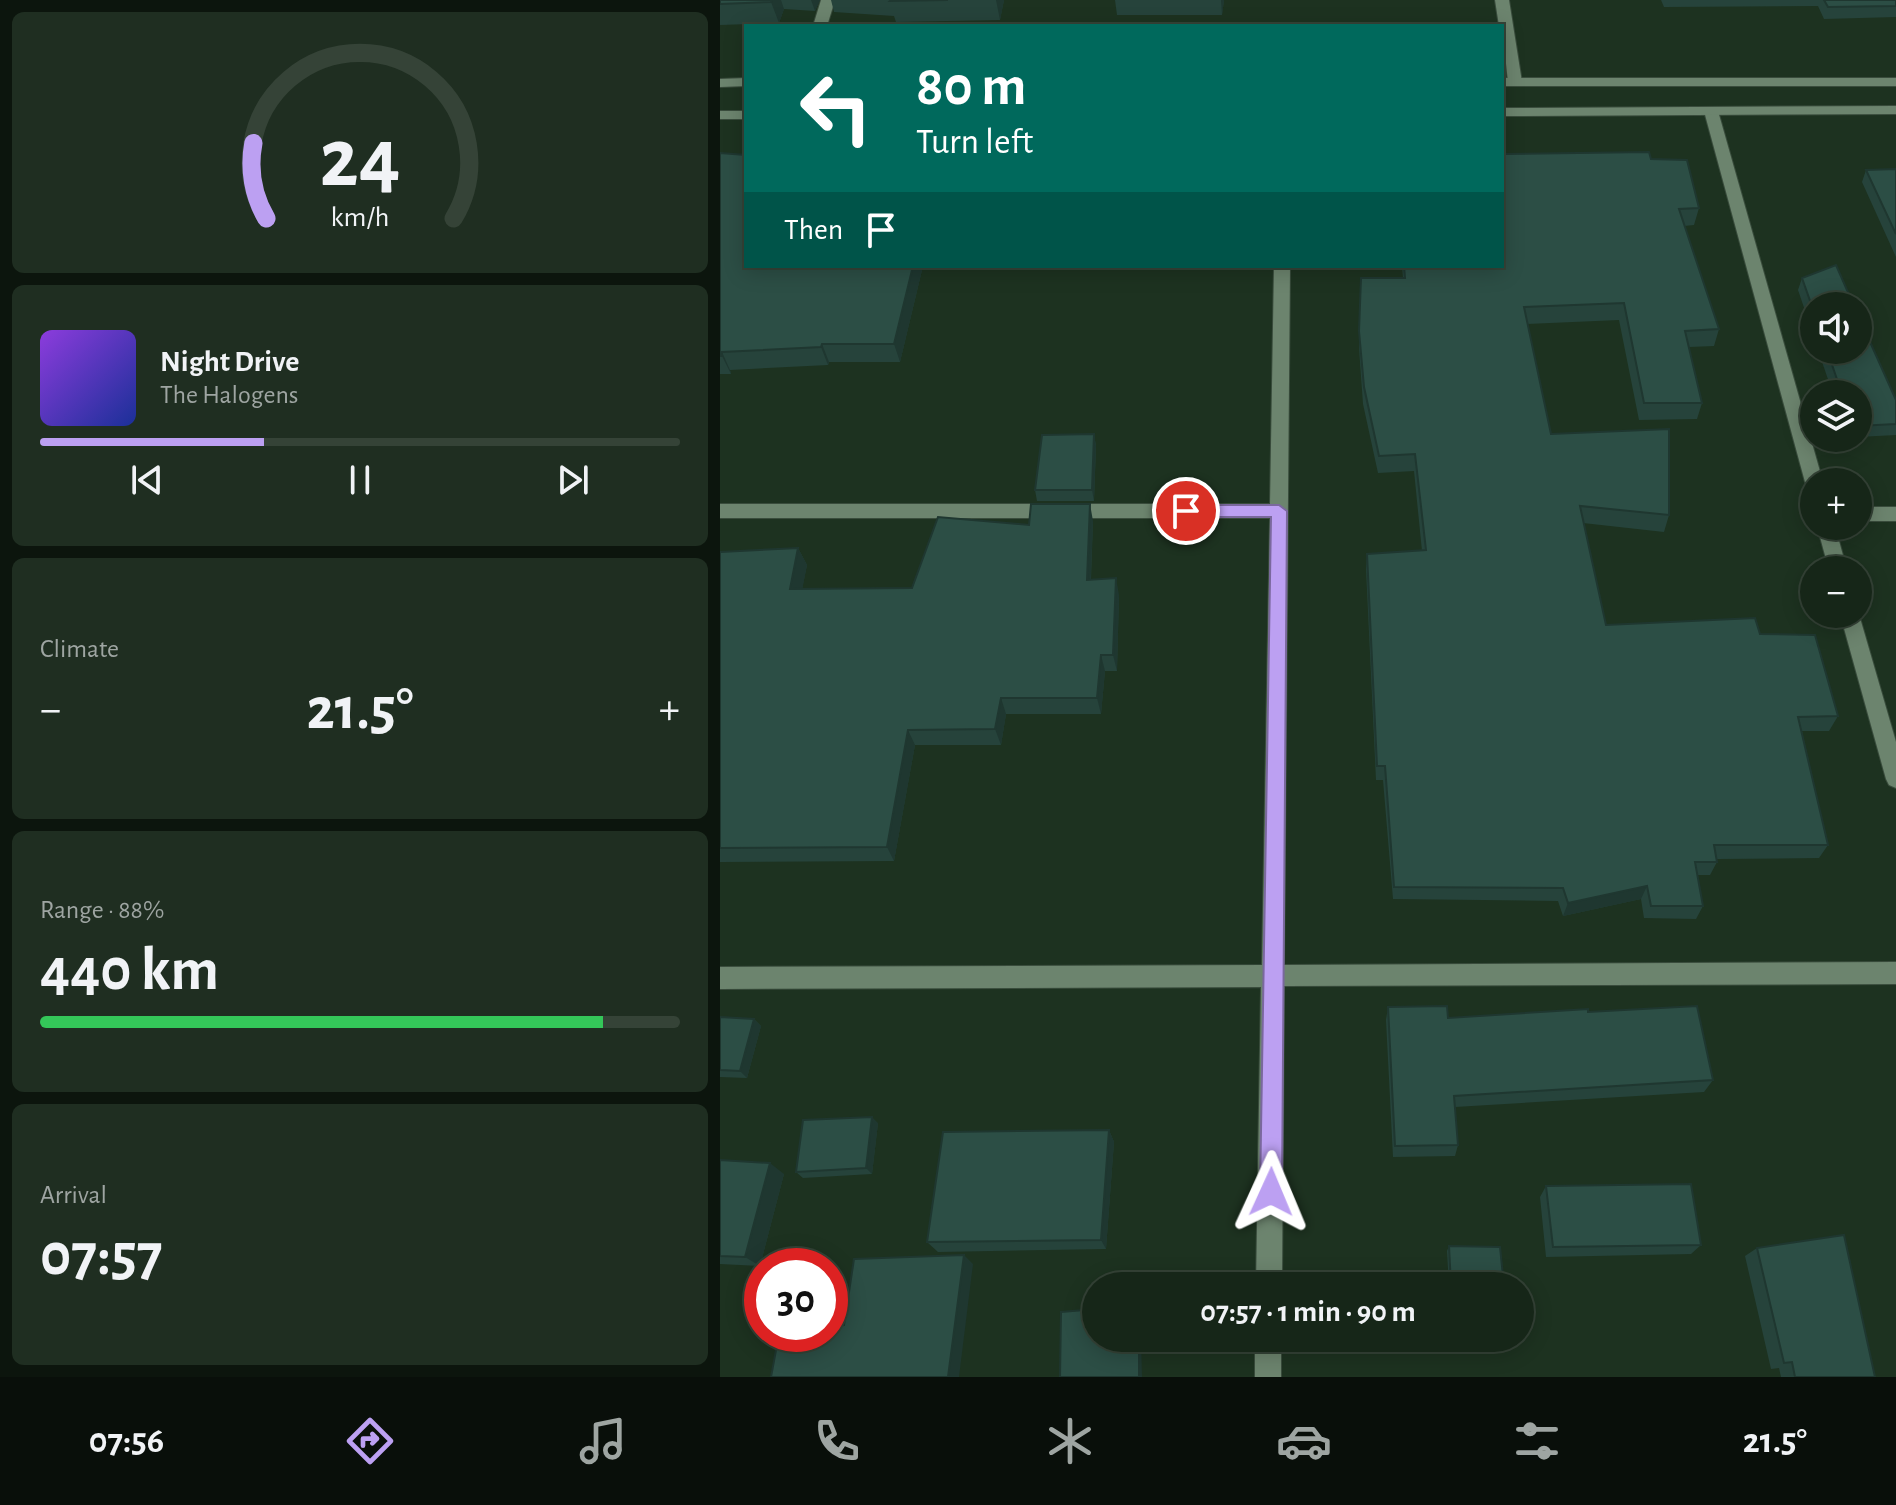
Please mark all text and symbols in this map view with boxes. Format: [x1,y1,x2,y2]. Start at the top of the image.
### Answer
icon: left [784,56,888,160]
text: 80 m [916,59,1026,115]
text: 24 [319,117,401,201]
text: Turn left [916,124,1033,160]
text: km/h [331,203,389,232]
icon: arrive [859,208,903,252]
text: Then [784,215,843,245]
map controls [1800,292,1872,628]
button: sound [1800,292,1872,364]
text: Night Drive [160,347,299,377]
button: layers [1800,380,1872,452]
text: The Halogens [160,382,298,408]
icon: previous [125,458,169,502]
icon: pause [338,458,382,502]
icon: next [551,458,595,502]
button: + [1800,468,1872,540]
pin [1152,477,1220,545]
icon: arrive [1164,489,1208,533]
button: − [1800,556,1872,628]
text: Climate [40,636,119,662]
text: 21.5° [306,680,414,740]
text: − [40,688,61,732]
text: + [659,688,680,732]
text: Range · 88% [40,897,164,923]
text: 440 km [40,941,219,1001]
position arrow [1229,1150,1313,1234]
text: Arrival [40,1182,107,1208]
text: 07:57 [40,1226,163,1286]
speed limit sign: 30 [744,1248,848,1352]
text: 07:57 · 1 min · 90 m [1200,1297,1416,1327]
icon: directions [342,1413,398,1469]
icon: music [575,1413,631,1469]
icon: phone [809,1413,865,1469]
icon: climate [1042,1413,1098,1469]
icon: car [1276,1413,1332,1469]
icon: filters [1509,1413,1565,1469]
text: 07:56 [89,1423,164,1459]
text: 21.5° [1743,1423,1807,1459]

